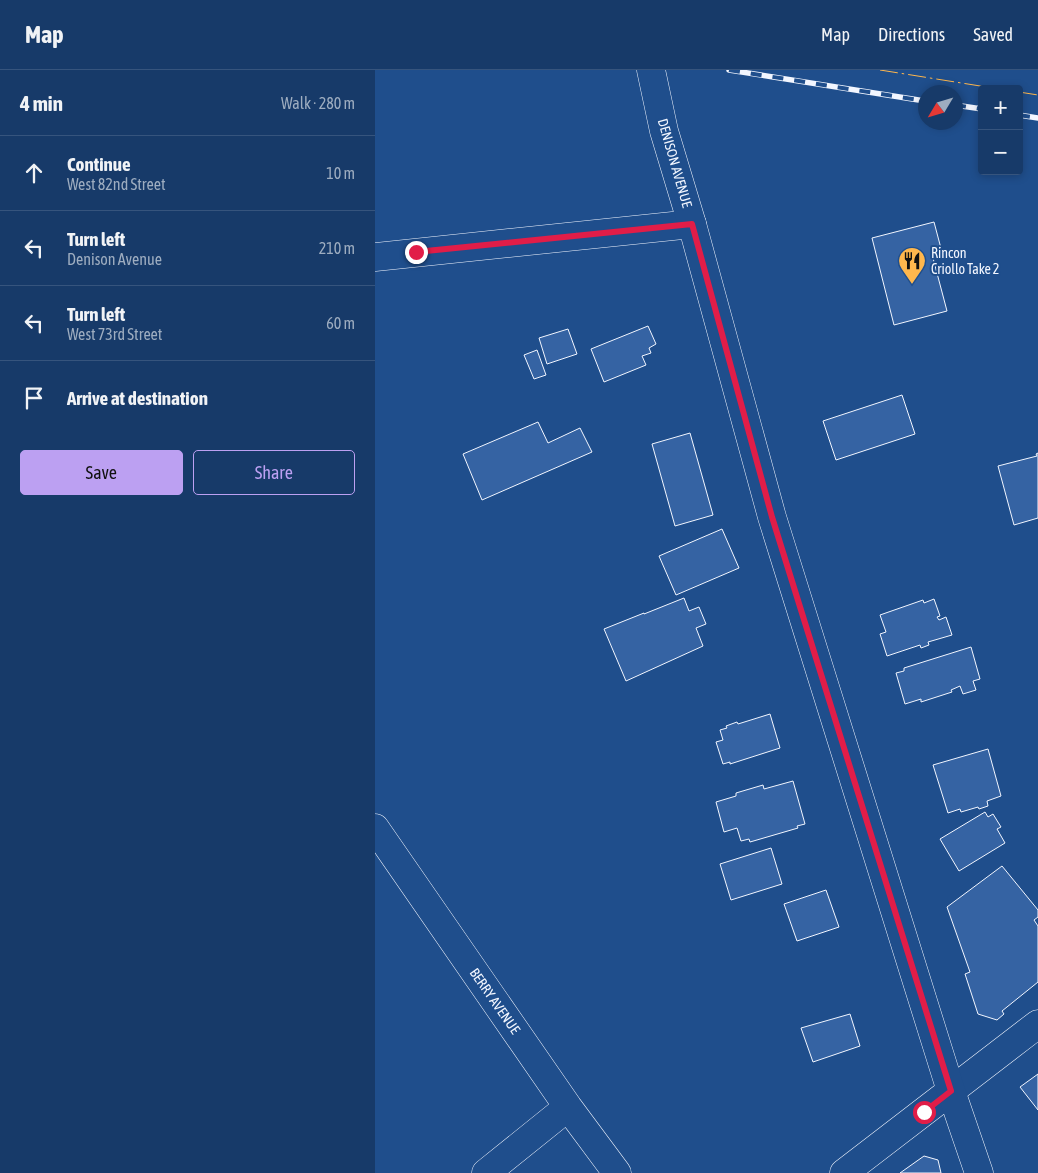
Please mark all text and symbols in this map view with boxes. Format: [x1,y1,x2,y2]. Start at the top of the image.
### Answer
text: Map [25,21,64,48]
text: Map [821,24,850,45]
text: Directions [878,24,945,45]
text: Saved [973,24,1013,45]
north arrow [918,85,963,130]
map controls [978,85,1023,175]
button: + [978,85,1023,130]
text: 4 min [20,91,63,115]
text: Walk · 280 m [281,94,355,112]
street label: DENISON AVENUE [655,117,695,209]
button: − [978,130,1023,175]
text: Continue [67,153,131,175]
icon: ahead [20,159,48,187]
text: 10 m [326,164,355,182]
text: West 82nd Street [67,175,166,193]
text: Turn left [67,228,125,250]
icon: left [20,234,48,262]
text: 210 m [319,239,355,257]
route end [405,241,428,264]
place label: Rincon Criollo Take 2 [931,245,999,277]
restaurant icon: Rincon Criollo Take 2 [897,246,927,285]
text: Denison Avenue [67,250,162,268]
text: Turn left [67,303,125,325]
icon: left [20,309,48,337]
text: 60 m [326,314,355,332]
text: West 73rd Street [67,325,162,343]
icon: arrive [20,384,48,412]
text: Arrive at destination [67,387,208,409]
button: Save [20,450,183,495]
button: Share [193,450,355,495]
street label: BERRY AVENUE [467,965,524,1037]
route start [913,1101,936,1124]

